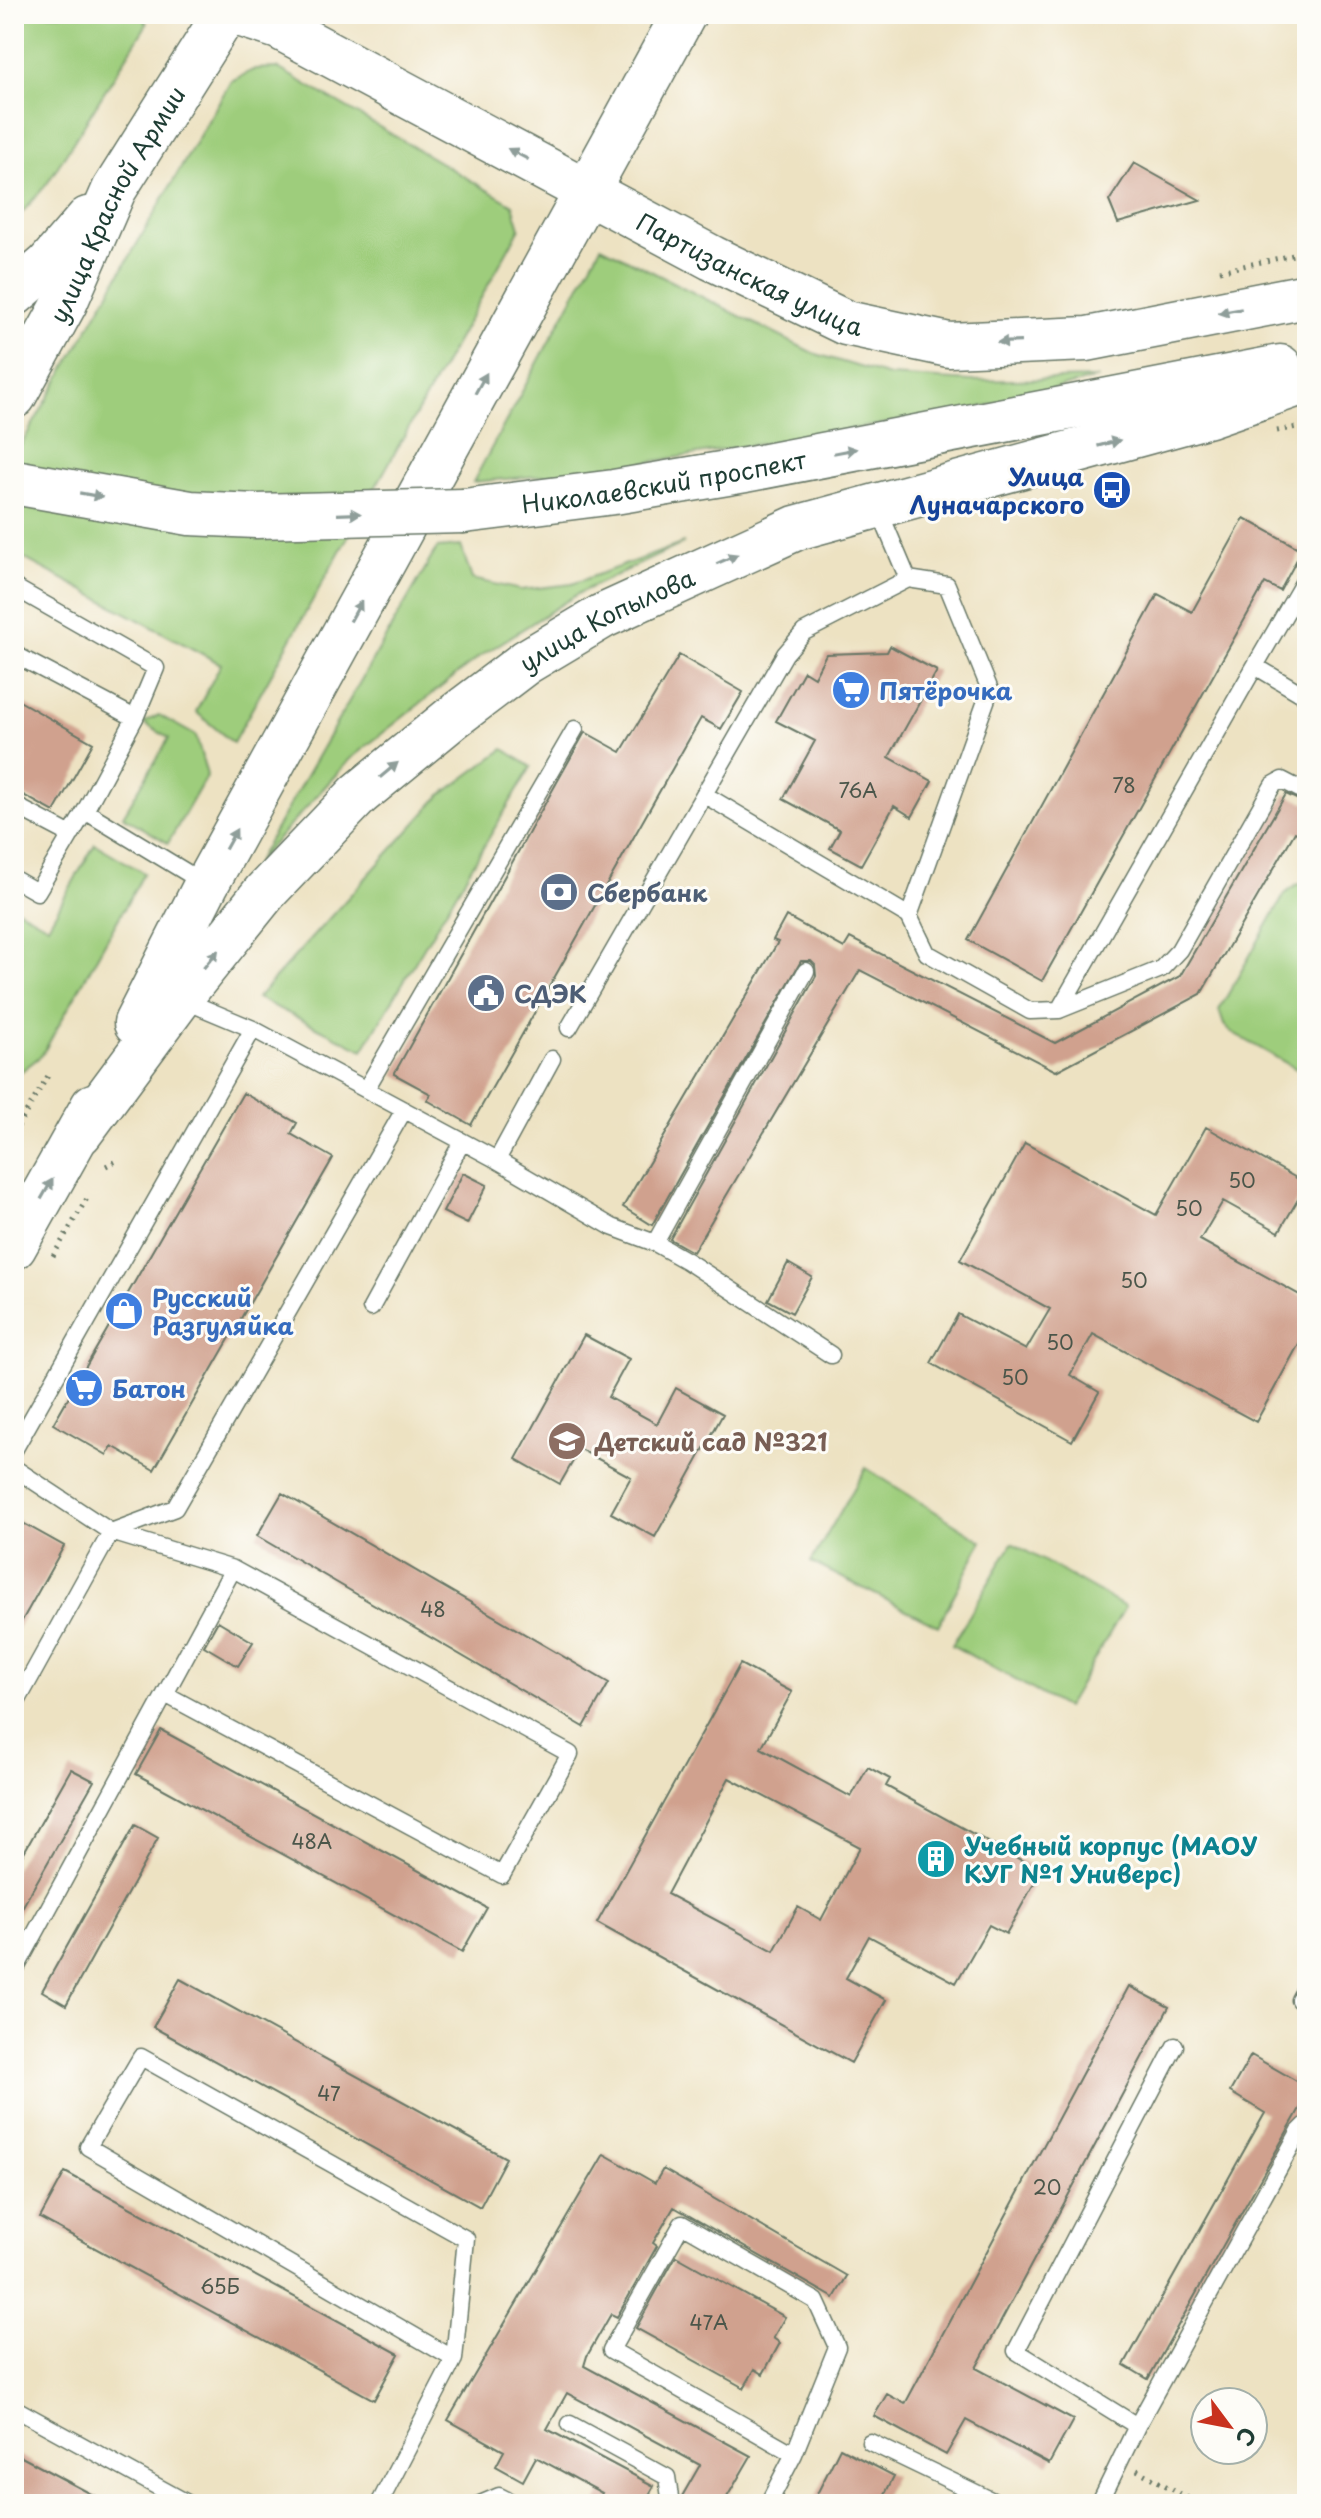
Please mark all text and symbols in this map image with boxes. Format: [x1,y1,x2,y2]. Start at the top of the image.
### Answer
street label: улица Красной Армии [40,78,194,329]
one-way arrow [507,147,529,161]
street label: Партизанская улица [630,203,866,344]
one-way arrow [1218,305,1243,317]
one-way arrow [997,336,1022,349]
one-way arrow [474,372,488,395]
one-way arrow [1096,436,1121,448]
street label: Николаевский проспект [520,441,809,522]
one-way arrow [832,445,857,457]
place label: Улица Луначарского [910,458,1084,522]
bus stop icon: Улица Луначарского [1091,469,1133,511]
one-way arrow [79,489,104,501]
one-way arrow [337,508,362,520]
one-way arrow [715,552,738,566]
street label: улица Копылова [512,559,700,680]
one-way arrow [349,600,363,623]
supermarket icon: Пятёрочка [830,669,872,711]
place label: Пятёрочка [879,672,1013,708]
one-way arrow [379,762,399,779]
house number: 78 [1112,770,1136,800]
house number: 76А [838,775,878,805]
one-way arrow [225,828,238,851]
bank icon: Сбербанк [538,871,580,913]
place label: Сбербанк [587,874,708,910]
one-way arrow [203,949,219,969]
public building icon: СДЭК [465,972,507,1014]
place label: СДЭК [514,975,587,1011]
house number: 50 [1228,1165,1256,1195]
one-way arrow [40,1178,54,1201]
house number: 50 [1175,1193,1203,1223]
house number: 50 [1120,1265,1148,1295]
place label: Русский Разгуляйка [152,1279,294,1343]
shop icon: Русский Разгуляйка [103,1290,145,1332]
house number: 50 [1046,1327,1074,1357]
house number: 50 [1001,1362,1029,1392]
supermarket icon: Батон [63,1367,105,1409]
place label: Батон [112,1370,186,1406]
school or university icon: Детский сад №321 [546,1420,588,1462]
place label: Детский сад №321 [594,1423,827,1459]
house number: 48 [420,1594,446,1624]
house number: 48А [292,1826,332,1856]
place label: Учебный корпус (МАОУ КУГ №1 Универс) [964,1827,1258,1891]
building icon: Учебный корпус (МАОУ КУГ №1 Универс) [915,1838,957,1880]
house number: 47 [317,2078,341,2108]
house number: 20 [1033,2172,1061,2202]
house number: 65Б [200,2271,240,2301]
house number: 47А [690,2307,728,2337]
north arrow [1189,2386,1269,2466]
text: С [1229,2422,1266,2453]

